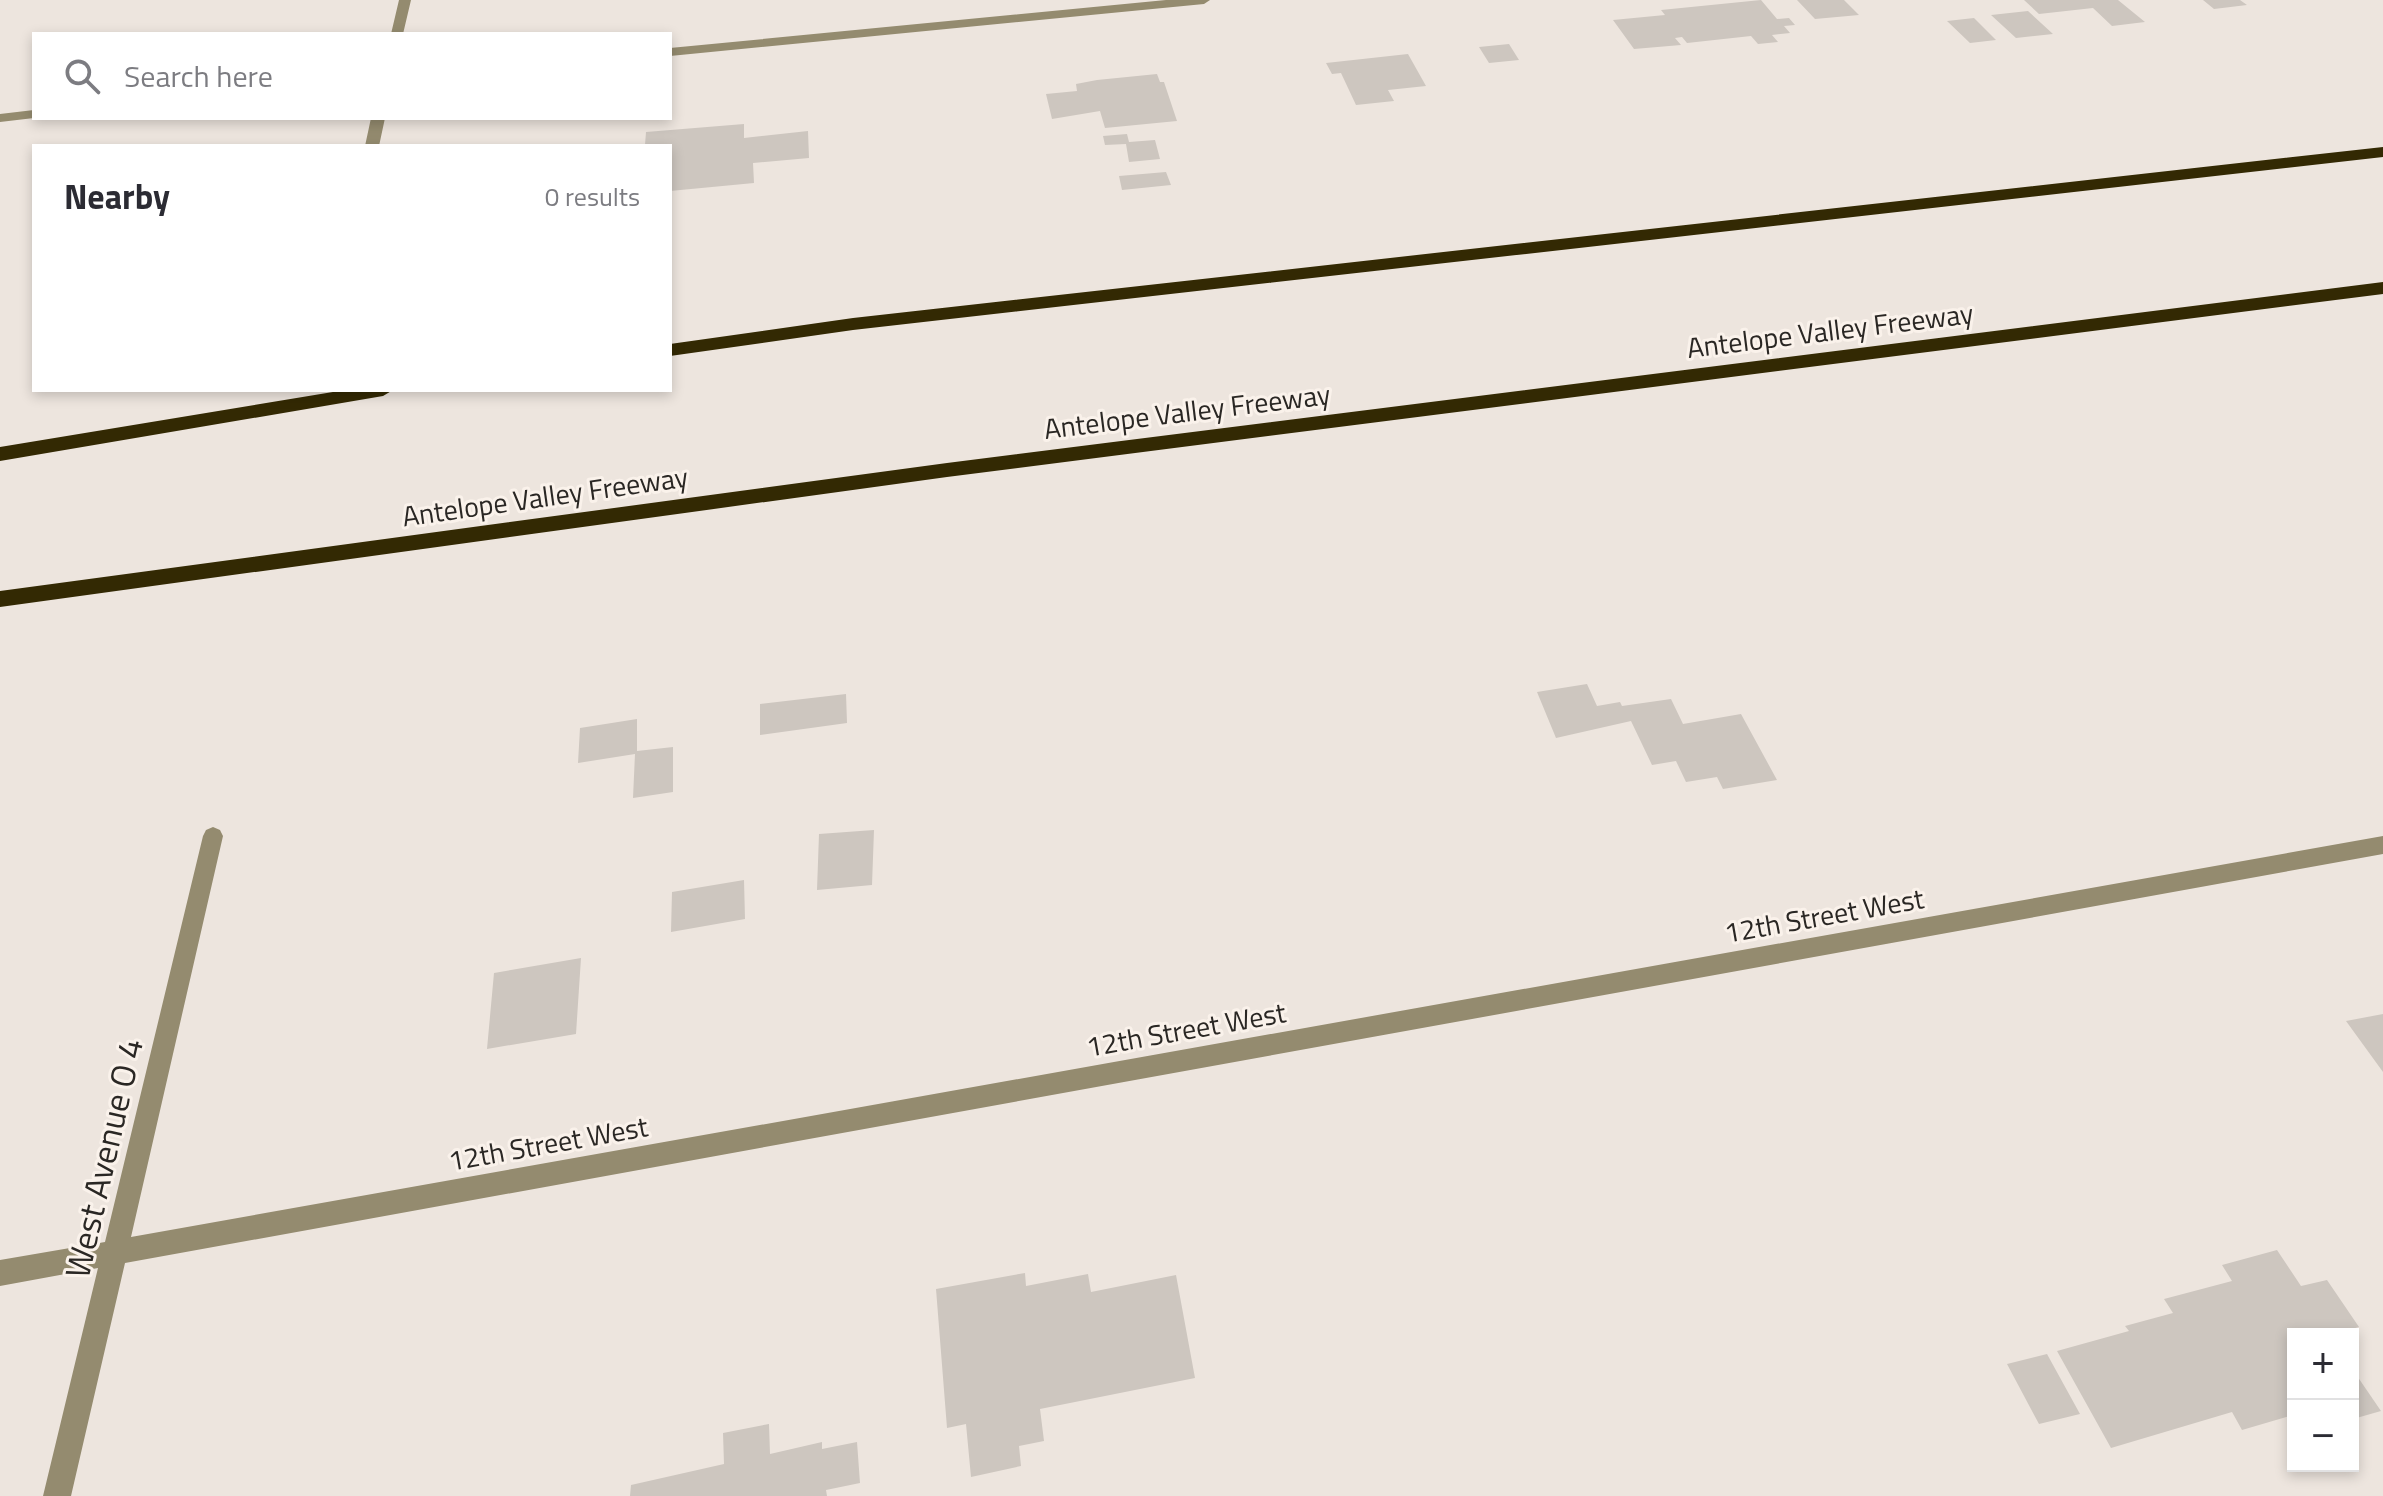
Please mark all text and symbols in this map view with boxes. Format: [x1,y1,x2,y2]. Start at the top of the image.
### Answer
search box [32,32,672,120]
text: Search here [124,53,273,99]
icon: search [60,54,104,98]
text: Nearby [64,170,170,222]
text: 0 results [545,177,640,216]
street label: Antelope Valley Freeway [1684,291,1976,369]
street label: Antelope Valley Freeway [1041,372,1333,450]
street label: Antelope Valley Freeway [399,455,691,537]
street label: 12th Street West [1721,876,1927,954]
street label: 12th Street West [1083,990,1289,1068]
street label: West Avenue O 4 [50,1033,156,1283]
street label: 12th Street West [445,1104,651,1182]
map controls [2287,1328,2359,1472]
button: + [2287,1328,2359,1400]
button: − [2287,1400,2359,1472]

